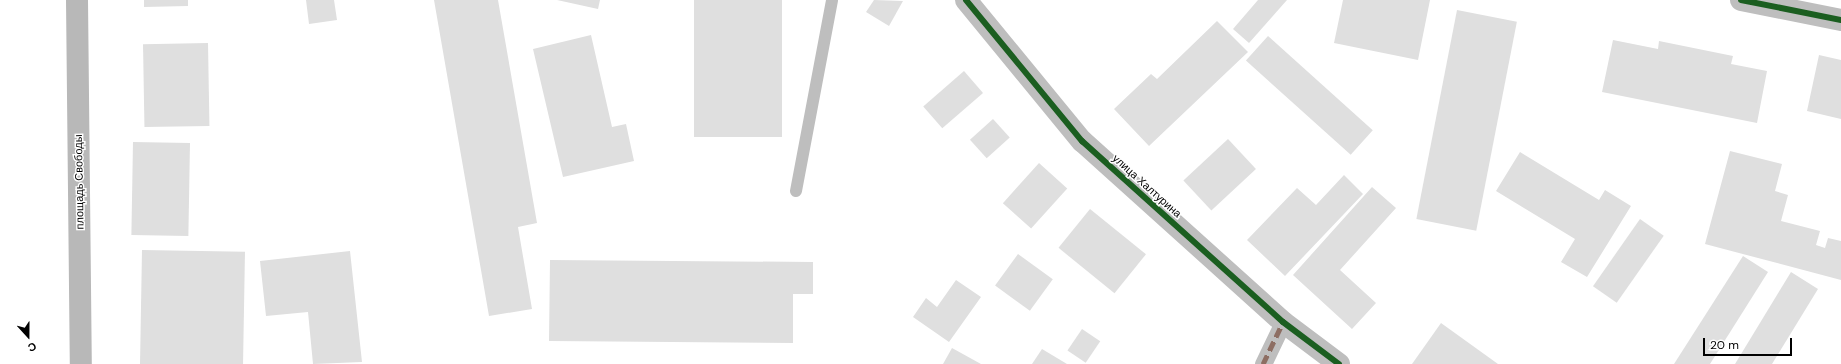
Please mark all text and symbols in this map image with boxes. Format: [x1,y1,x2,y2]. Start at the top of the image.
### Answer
street label: площадь Свободы [72,134,86,230]
street label: улица Халтурина [1110,152,1184,220]
north arrow [8,316,48,356]
scale bar [1705,330,1794,356]
text: 20 m [1710,337,1739,353]
text: С [26,339,39,355]

